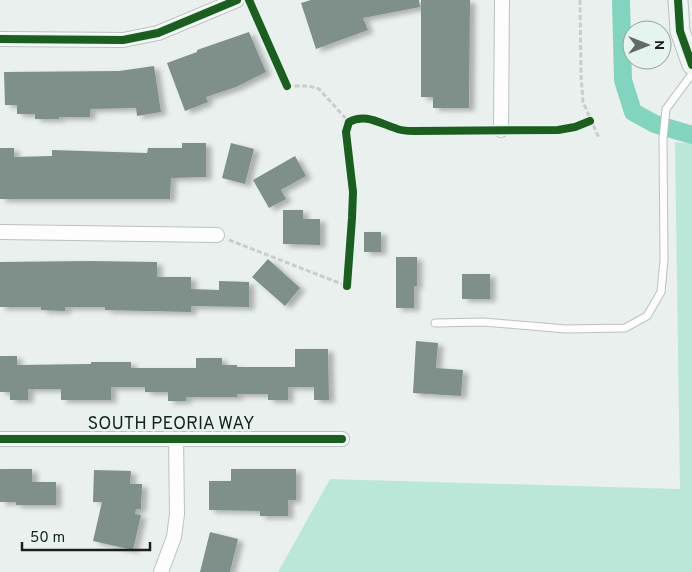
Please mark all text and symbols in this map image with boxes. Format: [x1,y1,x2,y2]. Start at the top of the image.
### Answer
north arrow [622,20,672,70]
text: N [650,40,667,50]
street label: SOUTH PEORIA WAY [87,413,255,436]
scale bar [22,520,150,552]
text: 50 m [30,529,65,548]

